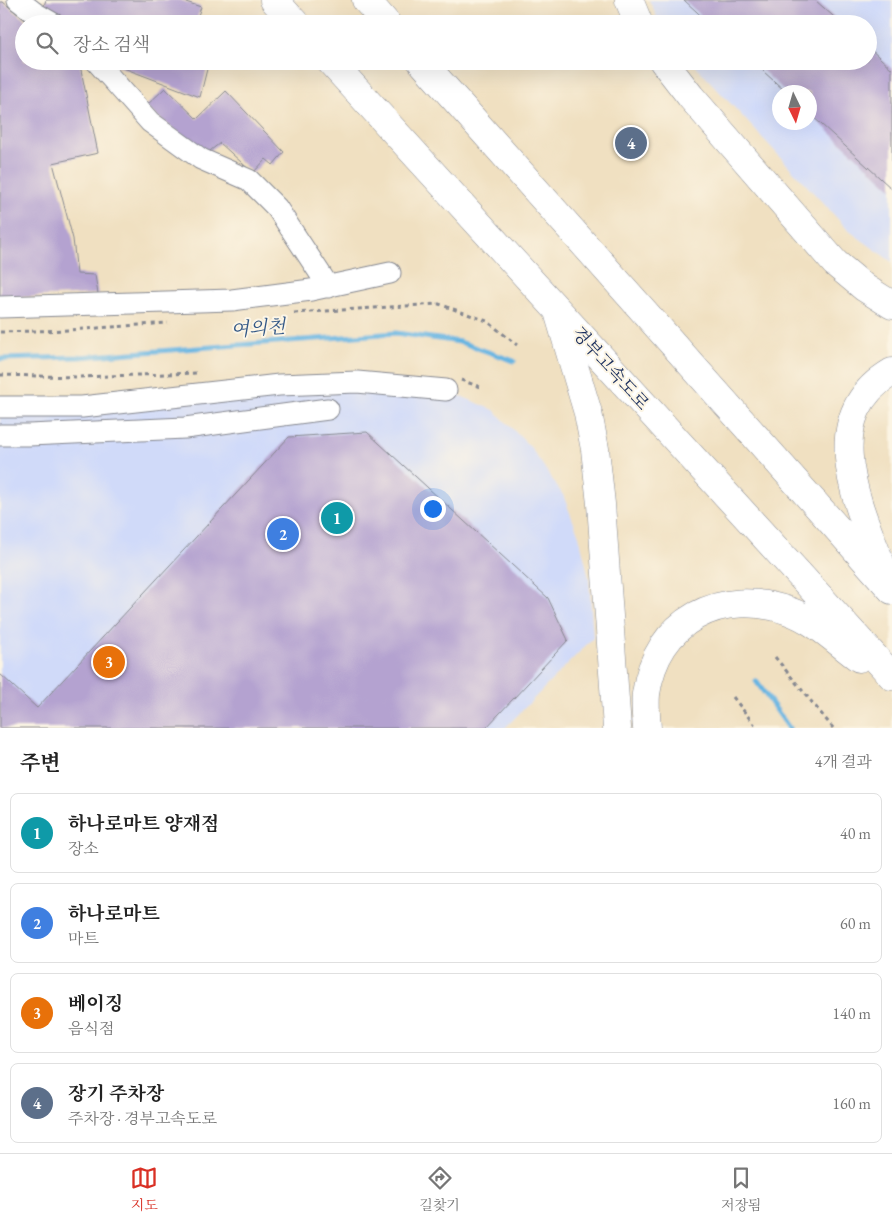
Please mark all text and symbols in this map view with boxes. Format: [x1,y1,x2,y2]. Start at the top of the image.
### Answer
search box [15,15,877,70]
icon: search [33,29,61,57]
text: 장소 검색 [73,32,150,57]
north arrow [772,85,817,130]
pin: 4 [615,124,647,162]
water label: 여의천 [230,313,288,342]
street label: 경부고속도로 [568,322,654,414]
your location [420,496,446,522]
pin: 1 [321,499,353,537]
pin: 2 [267,515,299,553]
pin: 3 [93,643,125,681]
text: 주변 [20,749,61,776]
text: 4개 결과 [815,751,872,772]
text: 하나로마트 양재점 [68,811,219,836]
text: 1 [33,823,41,844]
text: 40 m [840,823,871,844]
text: 장소 [68,838,99,859]
text: 하나로마트 [68,901,160,926]
text: 2 [33,913,41,934]
text: 60 m [840,913,871,934]
text: 마트 [68,928,99,949]
text: 베이징 [68,991,123,1016]
text: 3 [33,1003,41,1024]
text: 140 m [832,1003,871,1024]
text: 음식점 [68,1018,114,1039]
text: 장기 주차장 [68,1081,164,1106]
text: 4 [33,1093,41,1114]
text: 160 m [832,1093,871,1114]
text: 주차장 · 경부고속도로 [68,1108,217,1129]
tab: 지도 [130,1164,158,1214]
tab: 길찾기 [419,1164,460,1214]
tab: 저장됨 [721,1164,762,1214]

